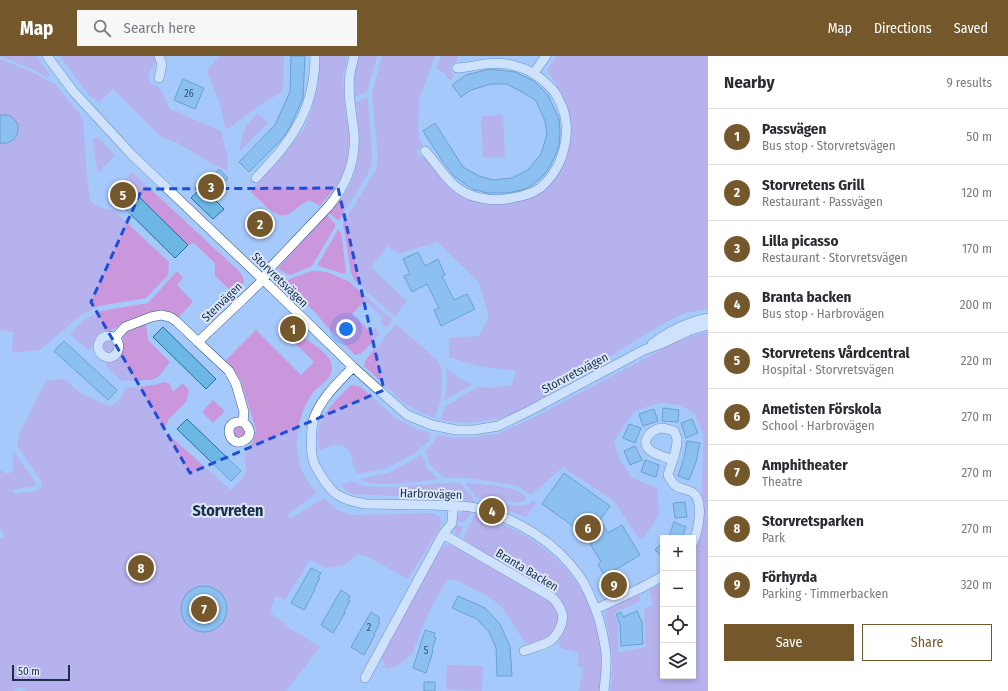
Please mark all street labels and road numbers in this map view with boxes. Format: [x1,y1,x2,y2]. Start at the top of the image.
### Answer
street label: Storvretsvägen [249,250,311,310]
street label: Stenvägen [199,279,245,325]
street label: Storvretsvägen [540,350,610,396]
street label: Harbrovägen [400,486,462,502]
street label: Branta Backen [493,546,561,594]

